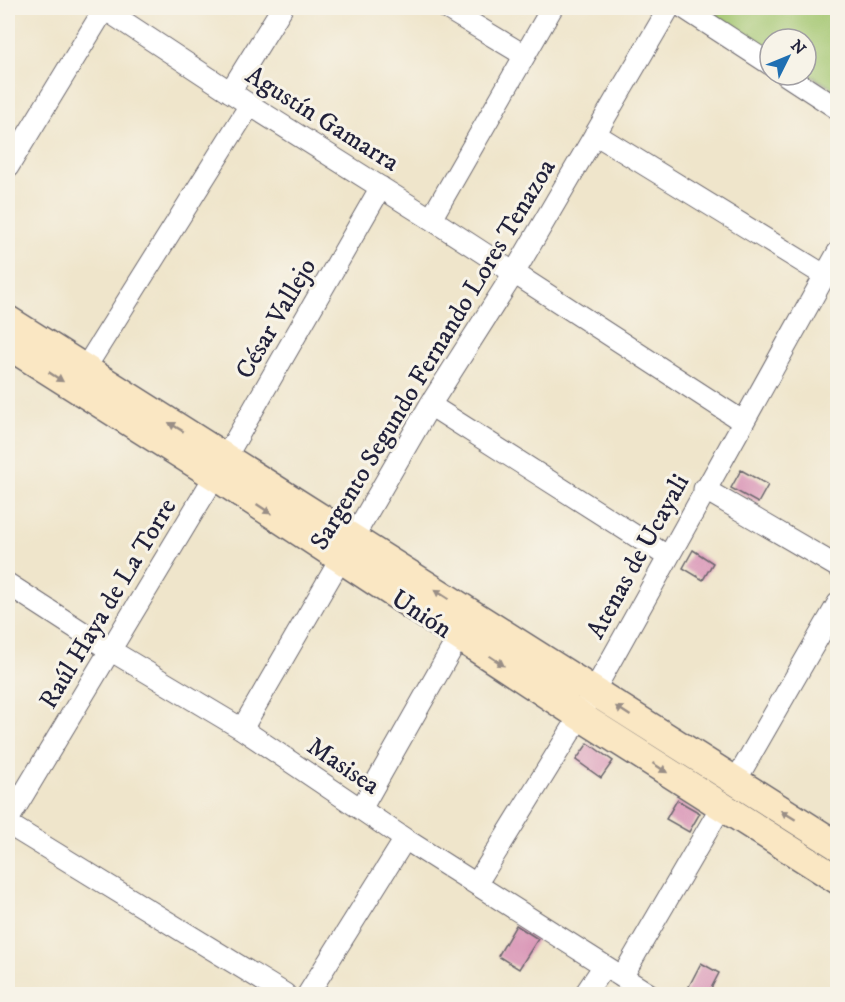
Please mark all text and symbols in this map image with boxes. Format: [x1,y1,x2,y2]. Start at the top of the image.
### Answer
north arrow [758,27,818,87]
text: N [786,36,810,59]
street label: Agustín Gamarra [239,59,405,180]
street label: Sargento Segundo Fernando Lores Tenazoa [303,153,563,556]
street label: César Vallejo [228,252,324,385]
one-way arrow [48,371,65,382]
one-way arrow [168,421,184,432]
street label: Atenas de Ucayali [579,469,697,645]
street label: Raúl Haya de La Torre [32,492,184,715]
one-way arrow [256,503,272,514]
street label: Unión [385,582,458,646]
one-way arrow [433,589,449,600]
one-way arrow [489,656,505,667]
one-way arrow [615,705,631,716]
street label: Masisea [300,730,386,802]
one-way arrow [652,762,668,774]
one-way arrow [780,810,796,821]

